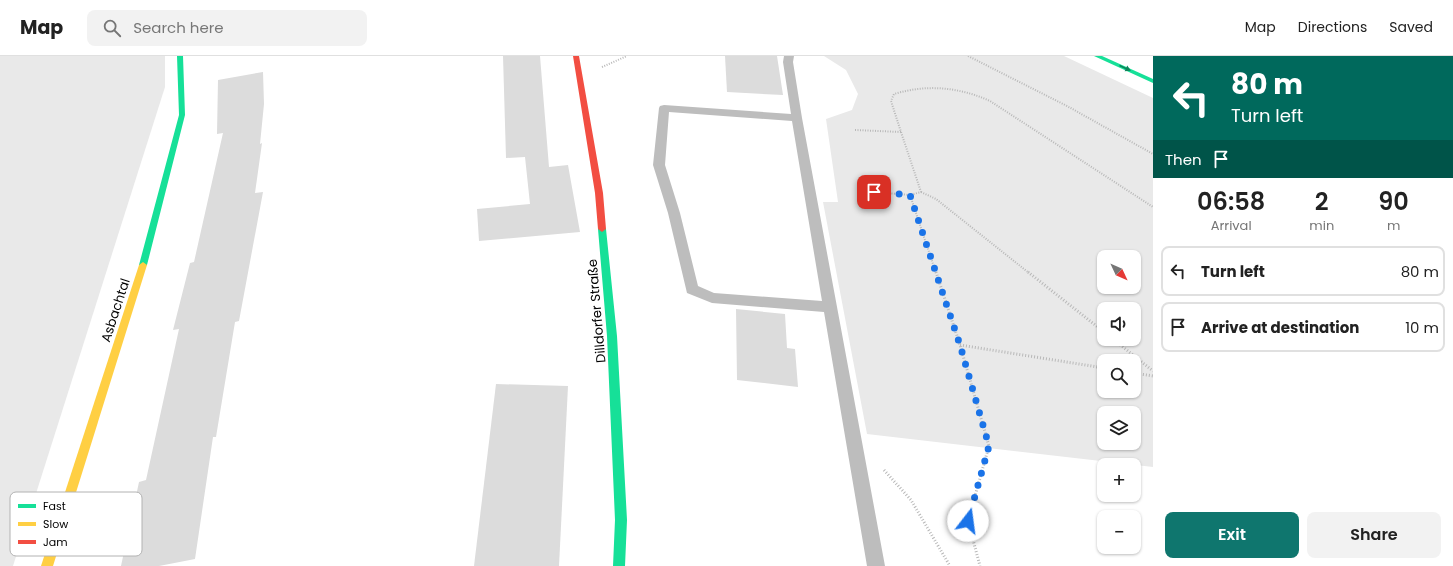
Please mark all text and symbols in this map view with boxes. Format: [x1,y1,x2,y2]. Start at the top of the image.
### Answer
search box [87,10,367,46]
text: Map [20,14,63,41]
icon: search [101,17,123,39]
text: Search here [133,17,224,38]
text: Map [1245,17,1276,37]
text: Directions [1298,17,1367,37]
text: Saved [1389,17,1433,37]
one-way arrow [1120,65,1131,71]
text: 80 m [1231,65,1303,104]
icon: left [1165,72,1217,124]
text: Turn left [1231,103,1303,128]
icon: arrive [1210,148,1232,170]
text: Then [1165,149,1202,170]
pin [857,175,891,209]
icon: arrive [863,181,885,203]
text: 06:58 [1197,185,1265,218]
text: 2 [1315,185,1329,218]
text: 90 [1378,185,1409,218]
text: Arrival [1211,216,1252,235]
text: min [1309,216,1334,235]
text: m [1387,216,1400,235]
north arrow [1097,250,1141,294]
map controls [1097,250,1141,554]
street label: Dilldorfer Straße [582,258,611,364]
icon: left [1167,260,1189,282]
text: Turn left [1201,261,1265,282]
text: 80 m [1401,261,1439,282]
street label: Asbachtal [96,276,135,345]
button: sound [1097,302,1141,346]
icon: arrive [1167,316,1189,338]
text: Arrive at destination [1201,317,1359,338]
text: 10 m [1405,317,1439,338]
button: search [1097,354,1141,398]
button: layers [1097,406,1141,450]
button: + [1097,458,1141,502]
legend [10,492,142,556]
text: Fast [43,498,66,514]
position arrow [947,500,989,542]
button: − [1097,510,1141,554]
button: Exit [1165,512,1299,558]
button: Share [1307,512,1441,558]
text: Slow [43,516,68,532]
text: Jam [43,534,68,550]

